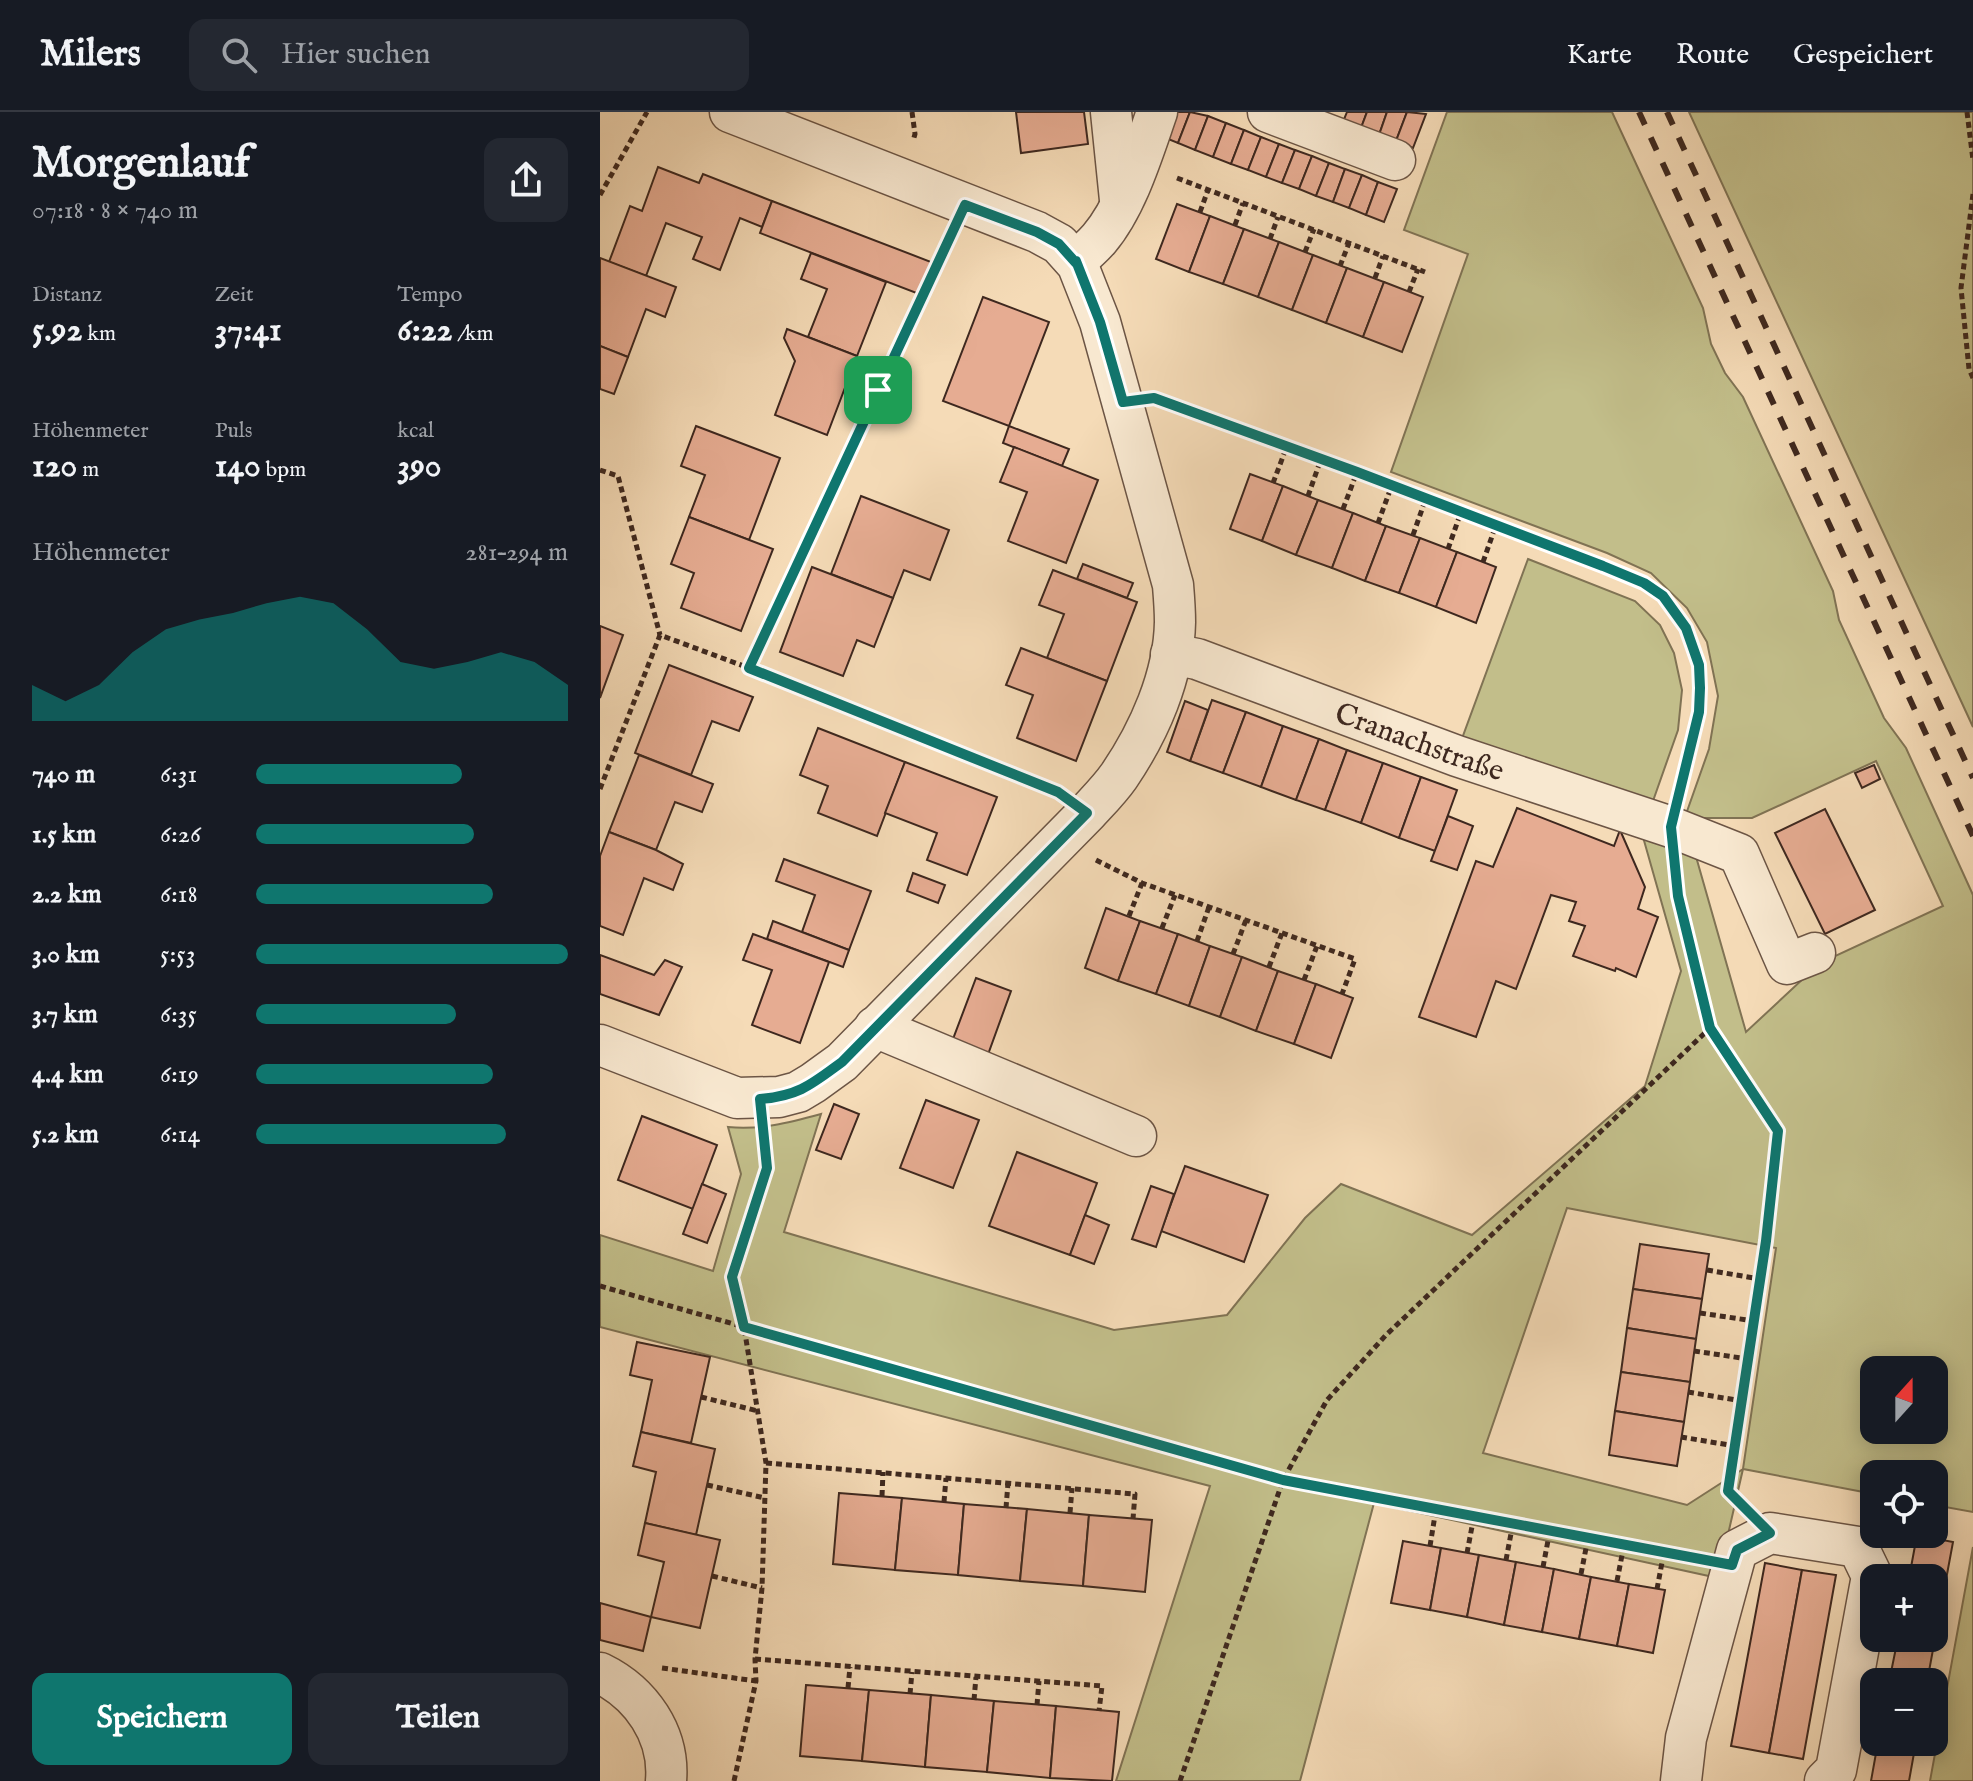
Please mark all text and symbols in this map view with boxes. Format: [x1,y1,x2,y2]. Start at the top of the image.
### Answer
search box [189,19,749,91]
text: Milers [40,31,141,79]
icon: search [217,33,261,77]
text: Hier suchen [281,36,431,74]
text: Karte [1567,38,1632,73]
text: Route [1676,38,1749,73]
text: Gespeichert [1793,38,1933,73]
text: Morgenlauf [32,136,250,192]
button: share [484,138,568,222]
text: 07:18 · 8 × 740 m [32,194,198,227]
text: Distanz [32,281,102,309]
text: Zeit [215,281,254,309]
text: Tempo [397,281,462,309]
text: 5.92 [32,309,82,352]
text: 37:41 [215,309,282,352]
text: 6:22 [397,309,453,352]
text: km [82,320,116,348]
text: /km [453,320,494,348]
pin [844,356,912,424]
icon: arrive [856,368,900,412]
text: Höhenmeter [32,417,149,445]
text: Puls [215,417,253,445]
text: kcal [397,417,434,445]
text: 120 [32,445,77,488]
text: 140 [215,445,261,488]
text: 390 [397,445,442,488]
text: m [77,456,99,484]
text: bpm [261,456,306,484]
text: Höhenmeter [32,536,170,569]
text: 281–294 m [465,536,568,569]
street label: Cranachstraße [1329,695,1509,791]
text: 740 m [32,758,95,791]
text: 6:31 [160,758,197,791]
text: 1.5 km [32,818,96,851]
text: 6:26 [160,818,201,851]
text: 2.2 km [32,878,102,911]
text: 6:18 [160,878,198,911]
text: 3.0 km [32,938,100,971]
text: 5:53 [160,938,195,971]
text: 3.7 km [32,998,98,1031]
text: 6:35 [160,998,197,1031]
text: 4.4 km [32,1058,104,1091]
text: 6:19 [160,1058,199,1091]
text: 5.2 km [32,1118,99,1151]
text: 6:14 [160,1118,200,1151]
north arrow [1860,1356,1948,1444]
map controls [1860,1356,1948,1756]
button: locate [1860,1460,1948,1548]
button: + [1860,1564,1948,1652]
button: − [1860,1668,1948,1756]
button: Speichern [32,1673,292,1765]
button: Teilen [308,1673,568,1765]

